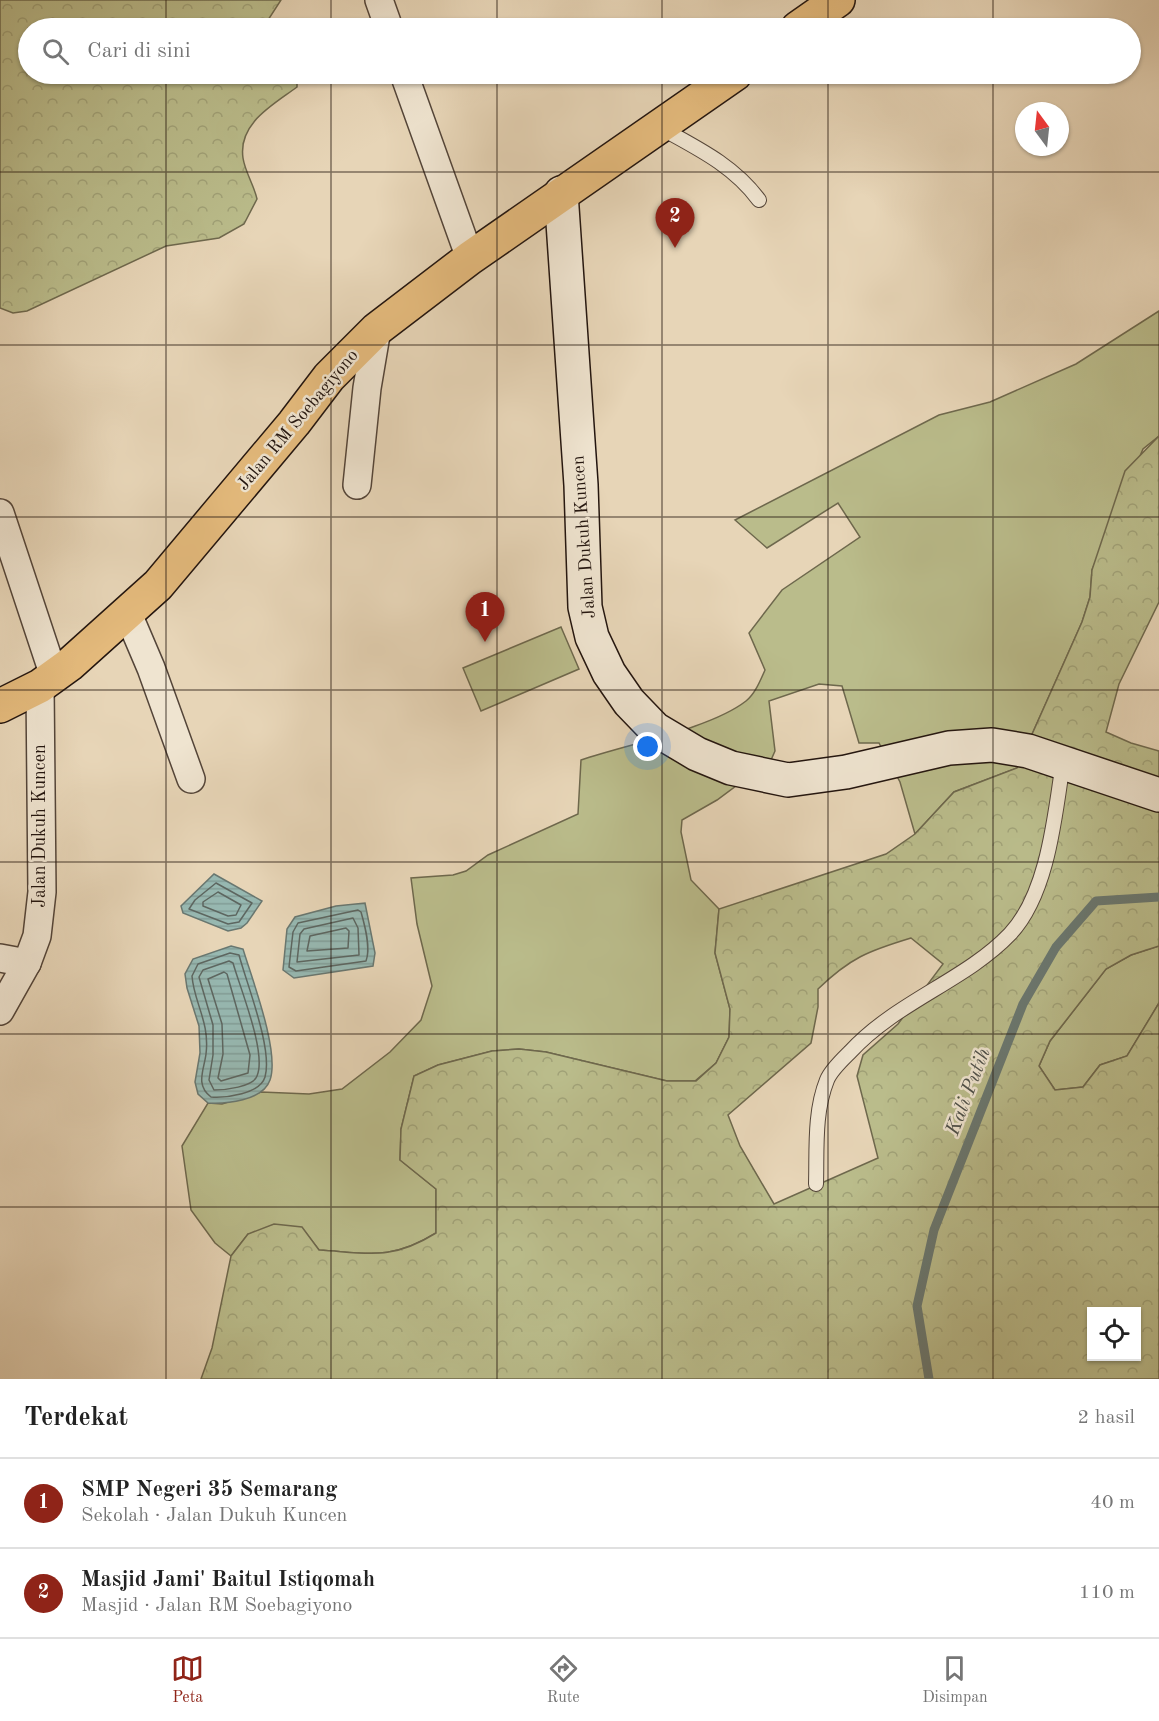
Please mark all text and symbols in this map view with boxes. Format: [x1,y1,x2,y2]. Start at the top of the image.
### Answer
search box [18,18,1141,84]
icon: search [39,35,72,68]
text: Cari di sini [87,40,191,62]
north arrow [1015,102,1069,156]
pin: 2 [656,198,694,248]
street label: Jalan RM Soebagiyono [234,346,362,494]
street label: Jalan Dukuh Kuncen [569,455,599,619]
pin: 1 [466,592,504,642]
your location [633,732,662,761]
street label: Jalan Dukuh Kuncen [31,744,49,908]
water label: Kali Putih [943,1046,995,1139]
map controls [1087,1307,1141,1361]
button: locate [1087,1307,1141,1361]
text: Terdekat [24,1405,128,1431]
text: 2 hasil [1078,1408,1135,1428]
text: SMP Negeri 35 Semarang [81,1479,337,1501]
text: 1 [38,1493,49,1513]
text: 40 m [1090,1493,1135,1513]
text: Sekolah · Jalan Dukuh Kuncen [81,1506,347,1526]
text: Masjid Jami' Baitul Istiqomah [81,1569,375,1591]
text: 2 [38,1583,49,1603]
text: 110 m [1079,1583,1135,1603]
text: Masjid · Jalan RM Soebagiyono [81,1596,353,1616]
tab: Peta [171,1652,204,1708]
tab: Rute [547,1652,580,1708]
tab: Disimpan [922,1652,988,1708]

